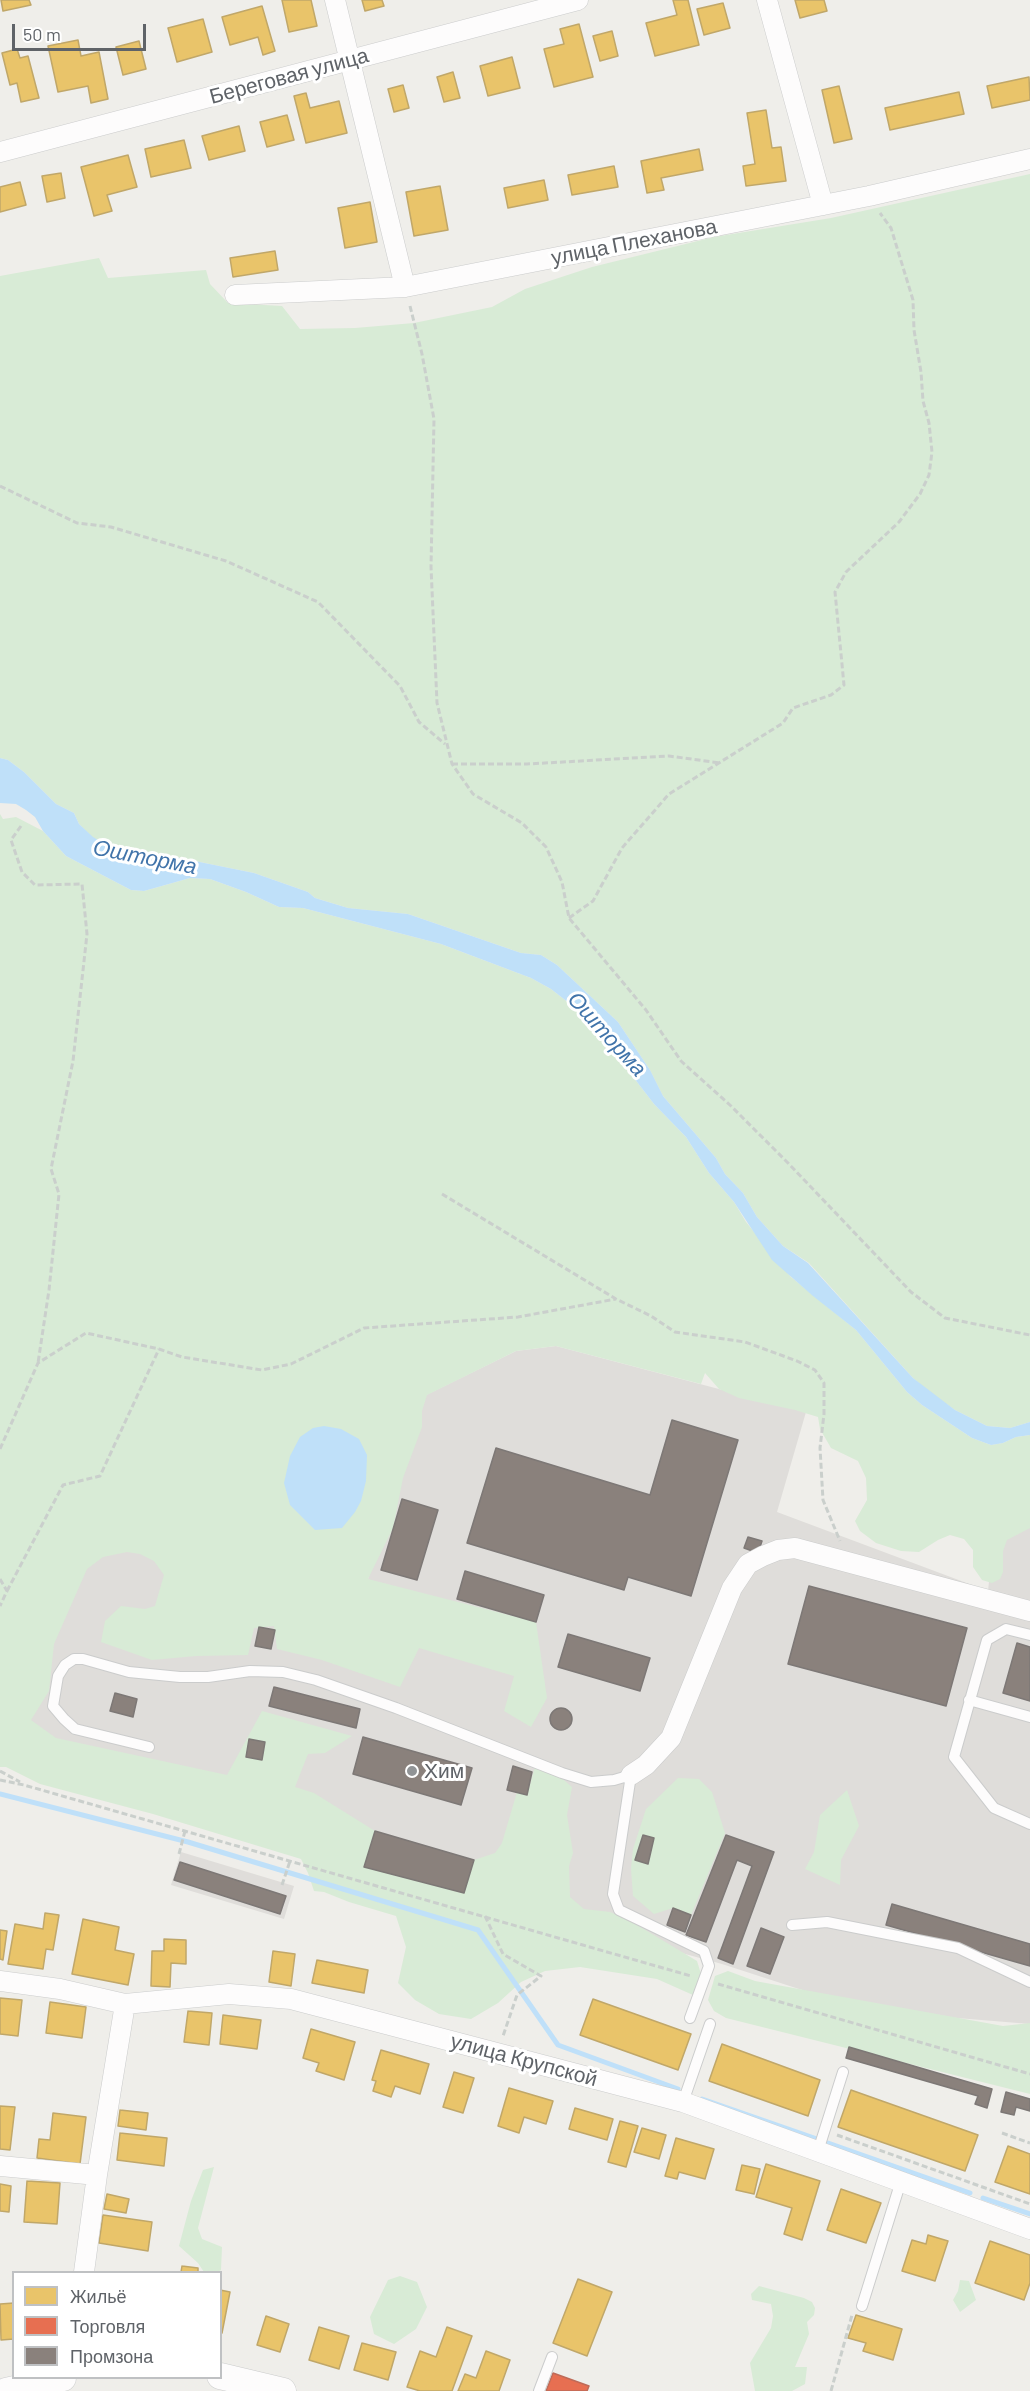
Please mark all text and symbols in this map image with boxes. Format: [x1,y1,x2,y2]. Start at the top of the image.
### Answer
scale bar [15,12,148,50]
text: 50 m [23,23,61,45]
street label: Береговая улица [207,43,371,109]
street label: улица Плеханова [549,214,719,270]
water label: Ошторма [91,834,199,880]
water label: Ошторма [562,986,652,1082]
place label: Хим [424,1758,464,1784]
marker: Хим [405,1764,419,1778]
street label: улица Крупской [448,2028,600,2092]
legend [12,2271,222,2379]
text: Жильё [70,2285,127,2307]
text: Торговля [70,2315,145,2337]
text: Промзона [70,2345,153,2367]

